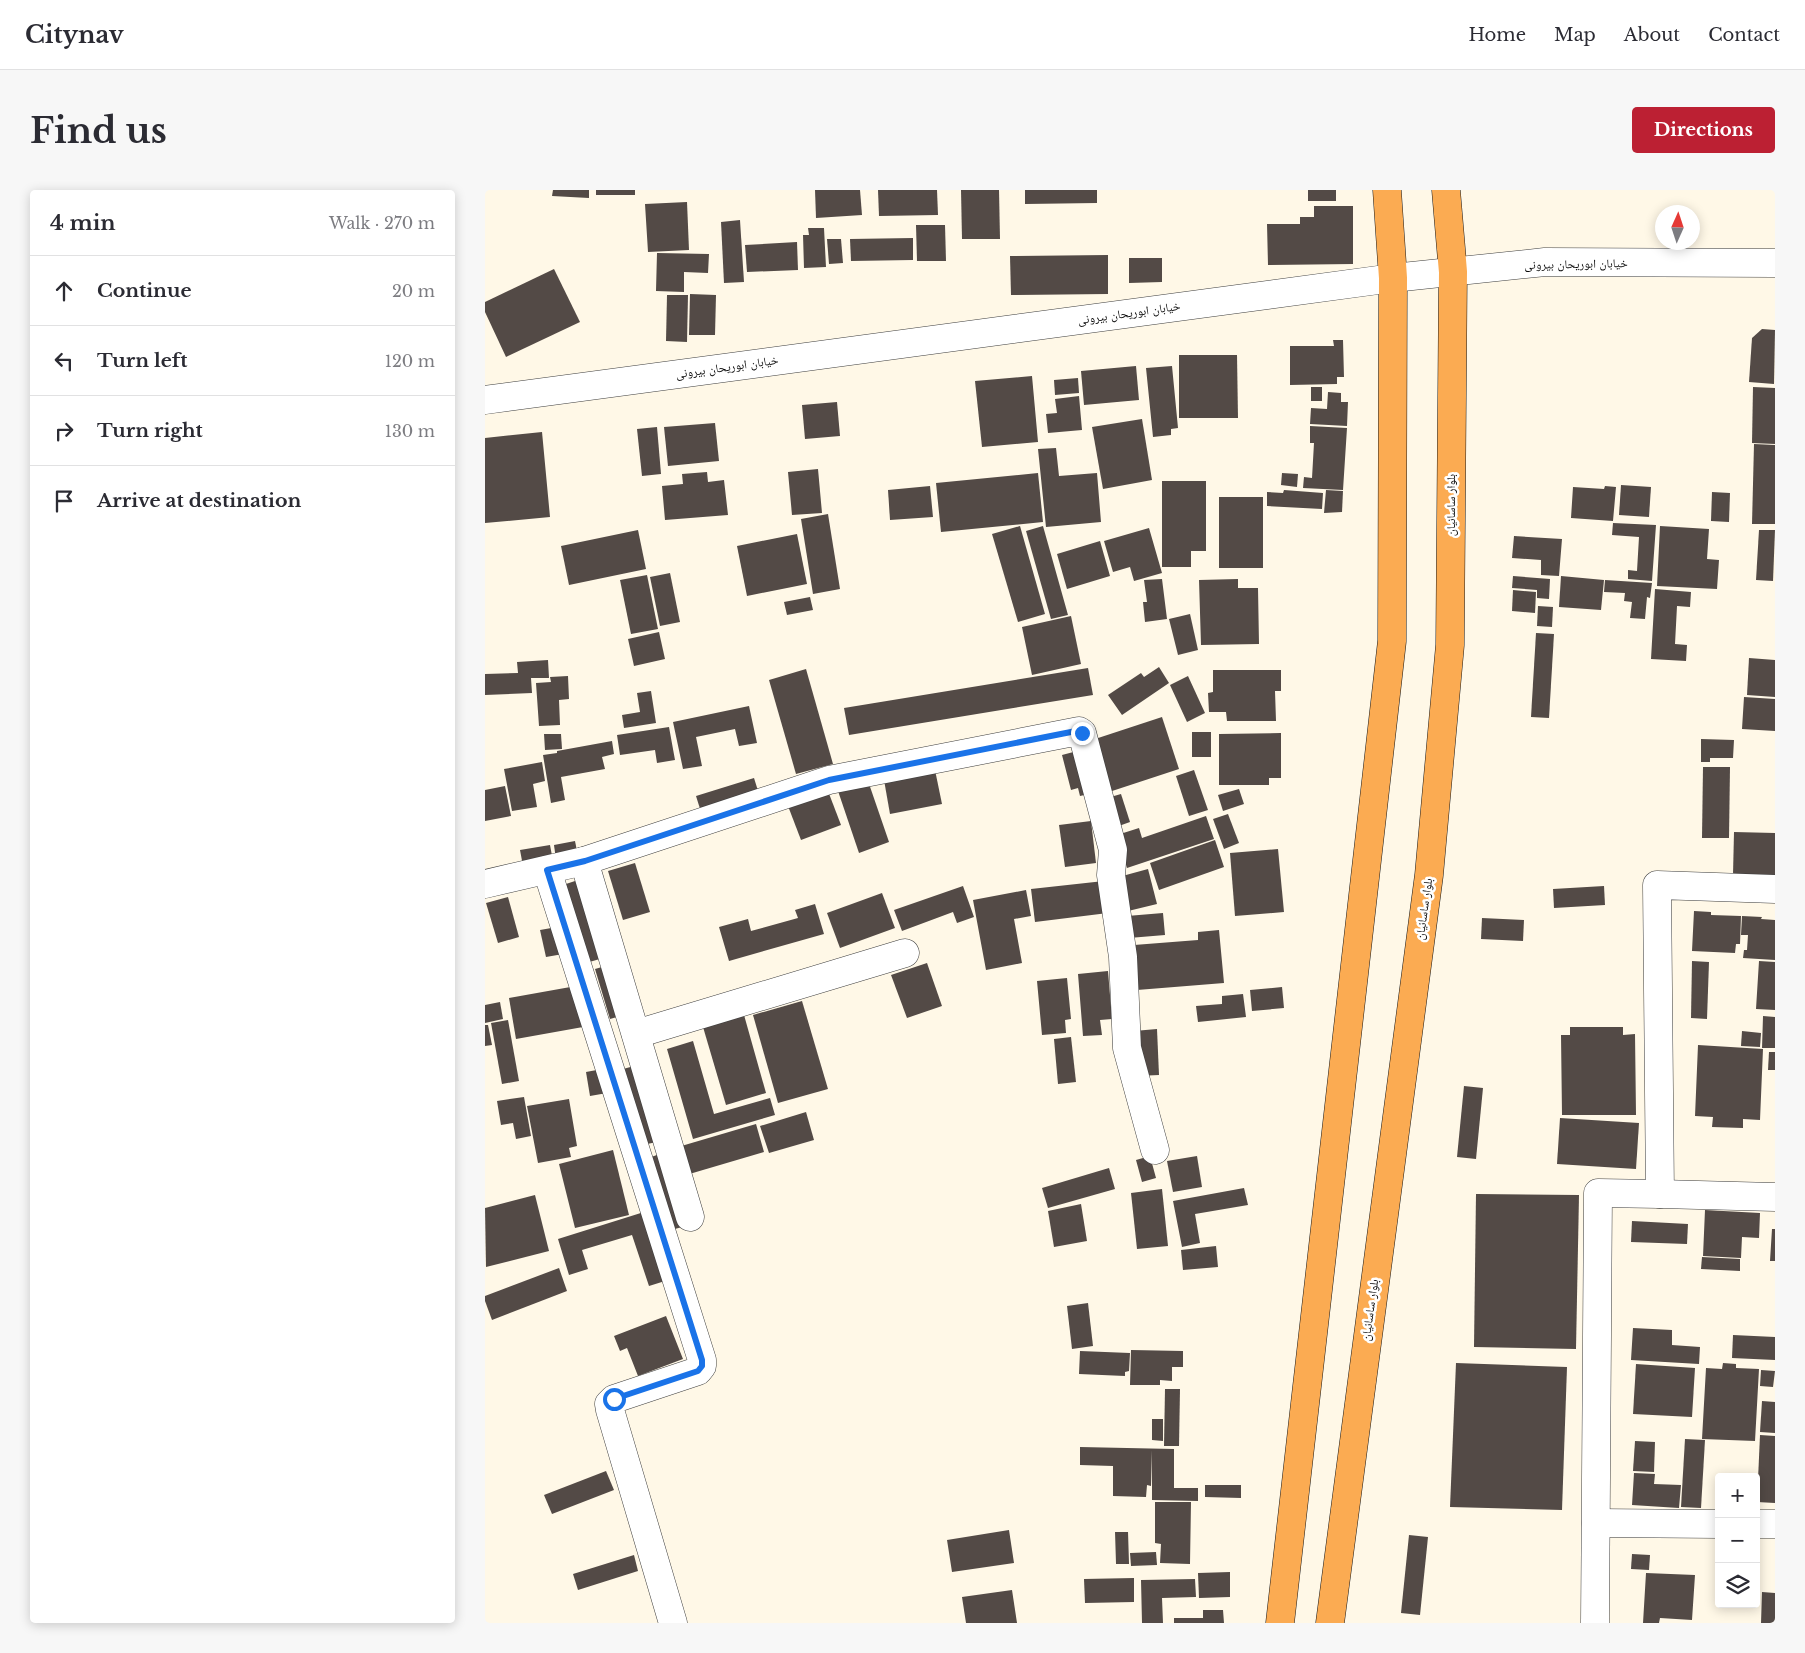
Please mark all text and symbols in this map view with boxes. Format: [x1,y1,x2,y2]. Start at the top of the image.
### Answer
text: Citynav [25,20,124,49]
text: Home [1468,24,1526,46]
text: Map [1554,24,1596,46]
text: About [1624,24,1680,46]
text: Contact [1708,24,1780,46]
button: Directions [1632,107,1775,153]
text: Find us [30,109,167,152]
north arrow [1655,205,1700,250]
text: 4 min [50,210,116,236]
text: Walk · 270 m [329,213,435,233]
street label: خیابان ابوریحان بیرونی [1524,255,1628,272]
icon: ahead [50,277,78,305]
text: Continue [97,279,192,302]
text: 20 m [392,281,435,301]
street label: خیابان ابوریحان بیرونی [1077,298,1182,327]
icon: left [50,347,78,375]
text: Turn left [97,349,188,372]
text: 120 m [385,351,435,371]
street label: خیابان ابوریحان بیرونی [675,352,780,381]
icon: right [50,417,78,445]
text: Turn right [97,419,203,442]
text: 130 m [385,421,435,441]
street label: بلوار ساسانیان [1443,474,1458,536]
icon: arrive [50,487,78,515]
text: Arrive at destination [97,489,301,512]
route end [1071,722,1094,745]
street label: بلوار ساسانیان [1412,877,1436,941]
street label: بلوار ساسانیان [1358,1278,1382,1342]
route start [603,1388,626,1411]
map controls [1715,1473,1760,1608]
button: + [1715,1473,1760,1518]
button: − [1715,1518,1760,1563]
button: layers [1715,1563,1760,1608]

